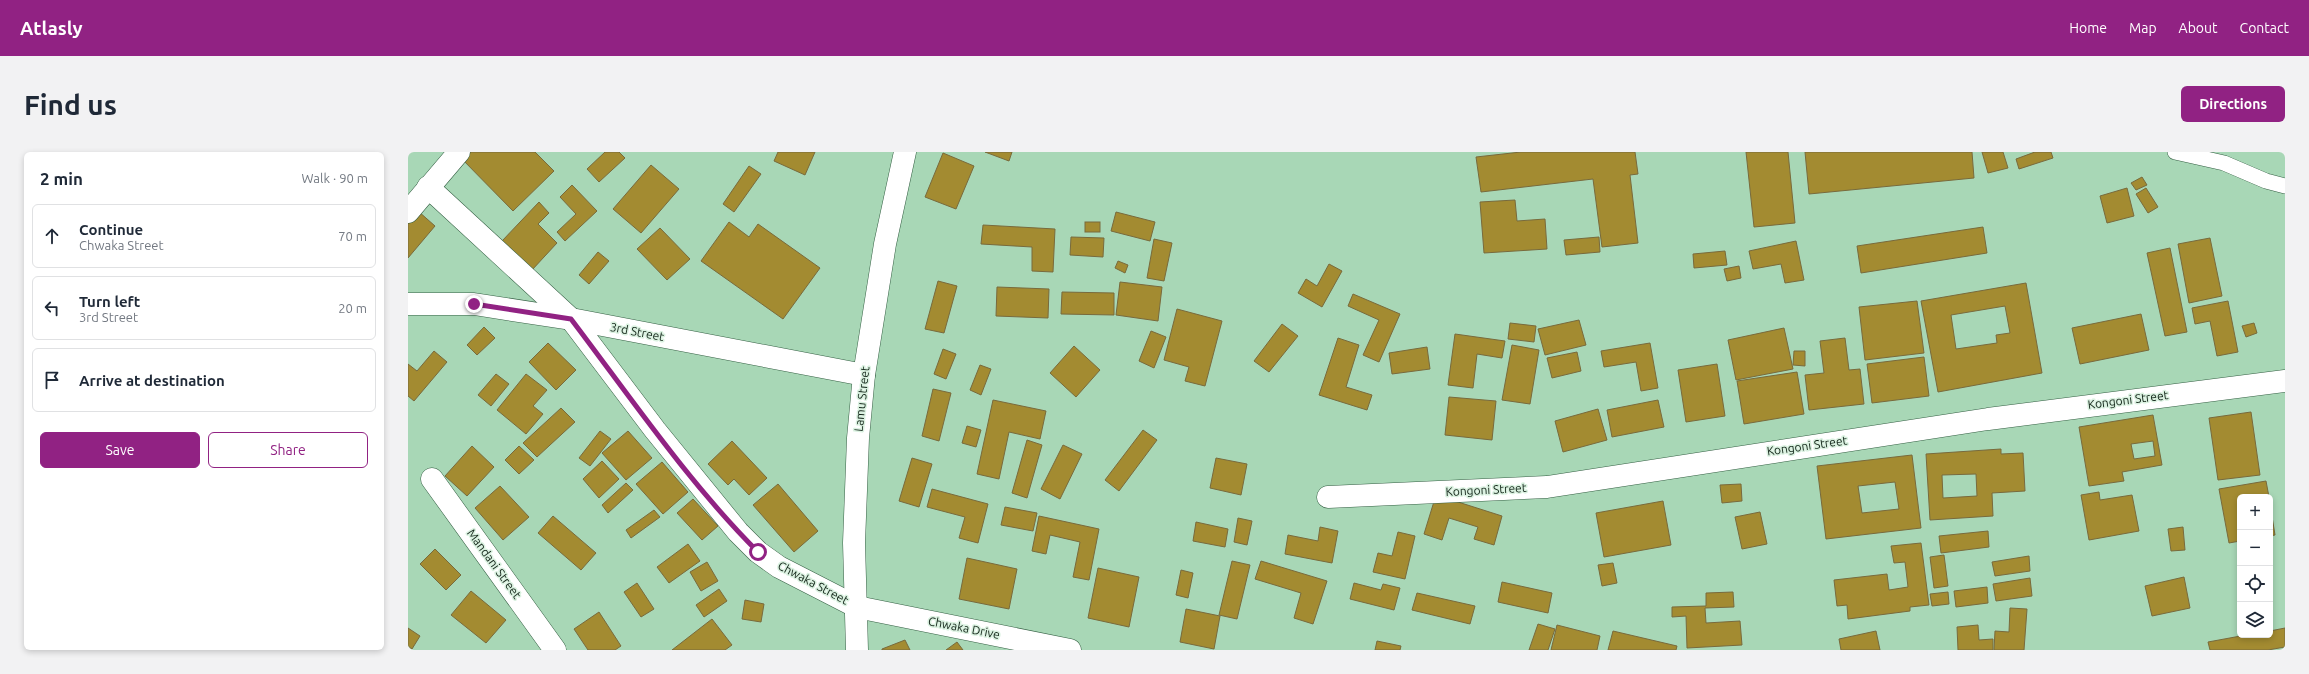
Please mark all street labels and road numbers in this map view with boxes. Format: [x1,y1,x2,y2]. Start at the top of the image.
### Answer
street label: 3rd Street [609,320,665,343]
street label: Lamu Street [852,365,871,432]
street label: Kongoni Street [2087,388,2169,411]
street label: Kongoni Street [1766,433,1848,458]
street label: Kongoni Street [1445,481,1527,498]
street label: Mandani Street [465,526,524,601]
street label: Chwaka Street [776,558,851,607]
street label: Chwaka Drive [927,614,1001,641]

